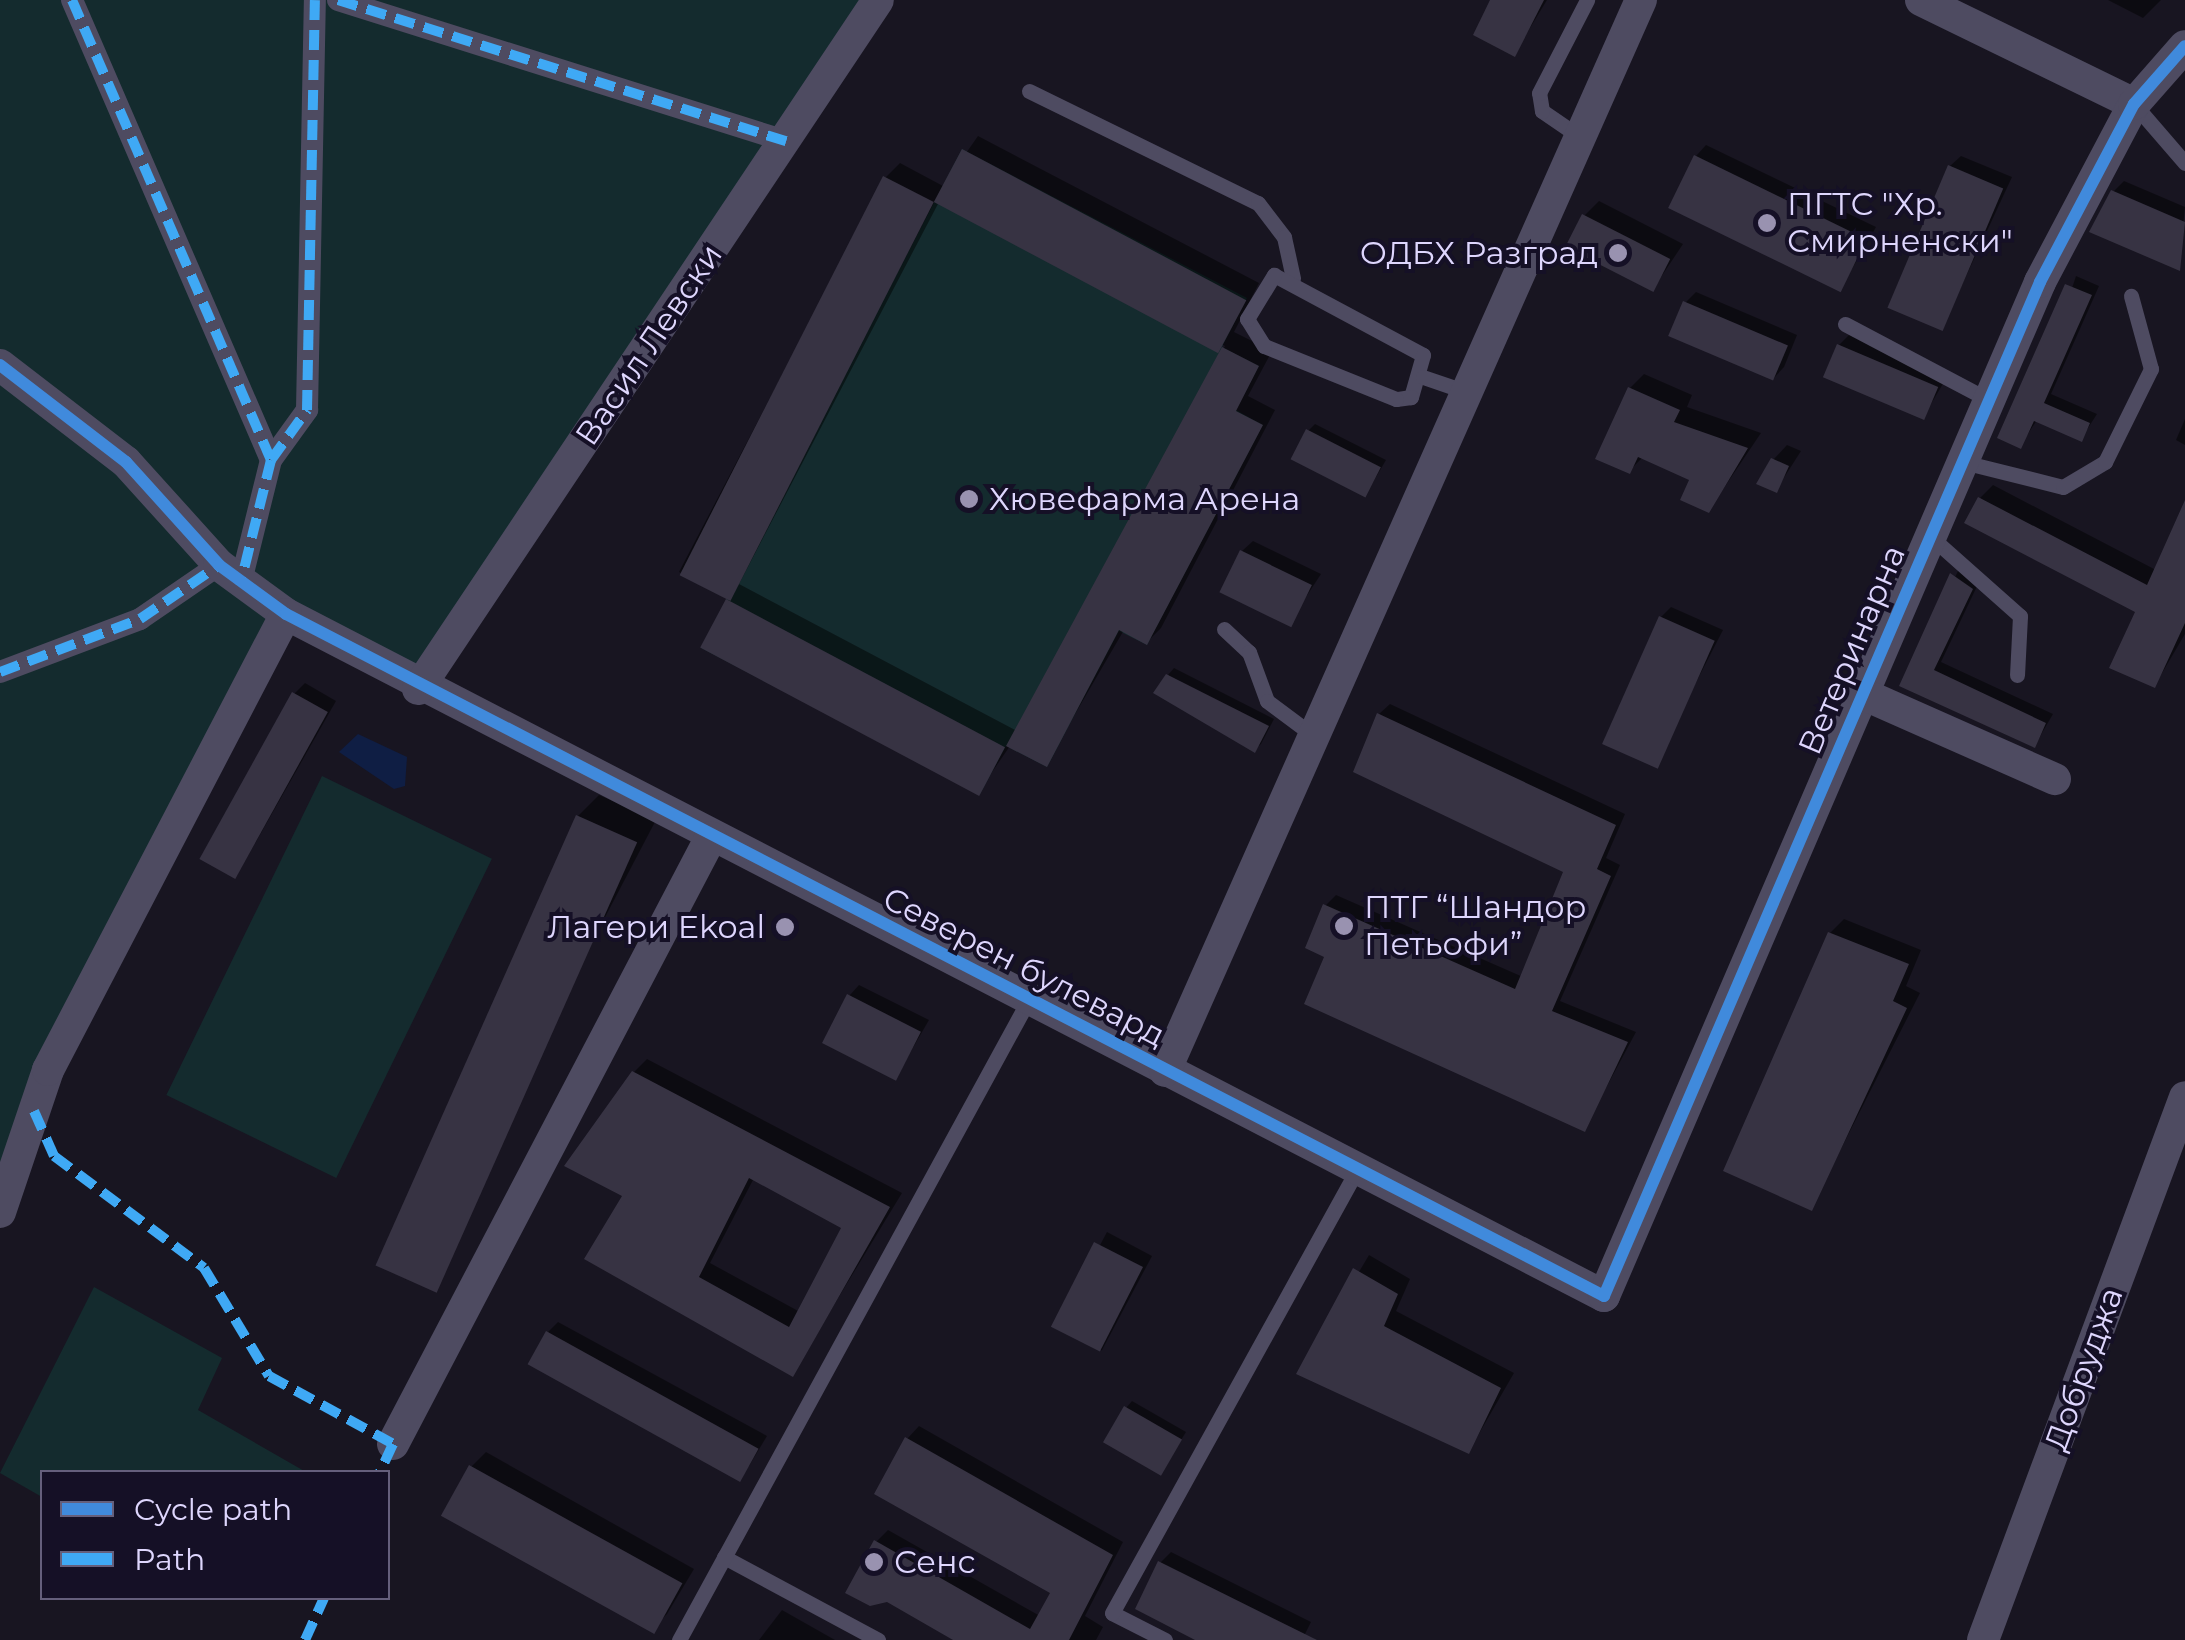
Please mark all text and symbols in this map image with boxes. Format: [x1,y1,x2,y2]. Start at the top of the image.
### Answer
place label: ПГТС "Хр. Смирненски" [1787,186,2013,261]
marker: ПГТС "Хр. Смирненски" [1756,212,1778,234]
place label: ОДБХ Разград [1360,234,1598,272]
street label: Васил Левски [568,237,730,453]
marker: ОДБХ Разград [1607,242,1629,264]
place label: Хювефарма Арена [989,480,1300,518]
marker: Хювефарма Арена [958,488,980,510]
street label: Ветеринарна [1791,540,1913,760]
street label: Северен булевард [877,879,1171,1055]
place label: ПТГ “Шандор Петьофи” [1364,889,1587,964]
place label: Лагери Ekoal [547,908,765,946]
marker: ПТГ “Шандор Петьофи” [1333,915,1355,937]
marker: Лагери Ekoal [774,916,796,938]
street label: Добруджа [2037,1282,2131,1456]
legend [40,1470,390,1600]
text: Cycle path [134,1491,292,1528]
text: Path [134,1541,205,1578]
place label: Сенс [894,1543,976,1581]
marker: Сенс [863,1551,885,1573]

